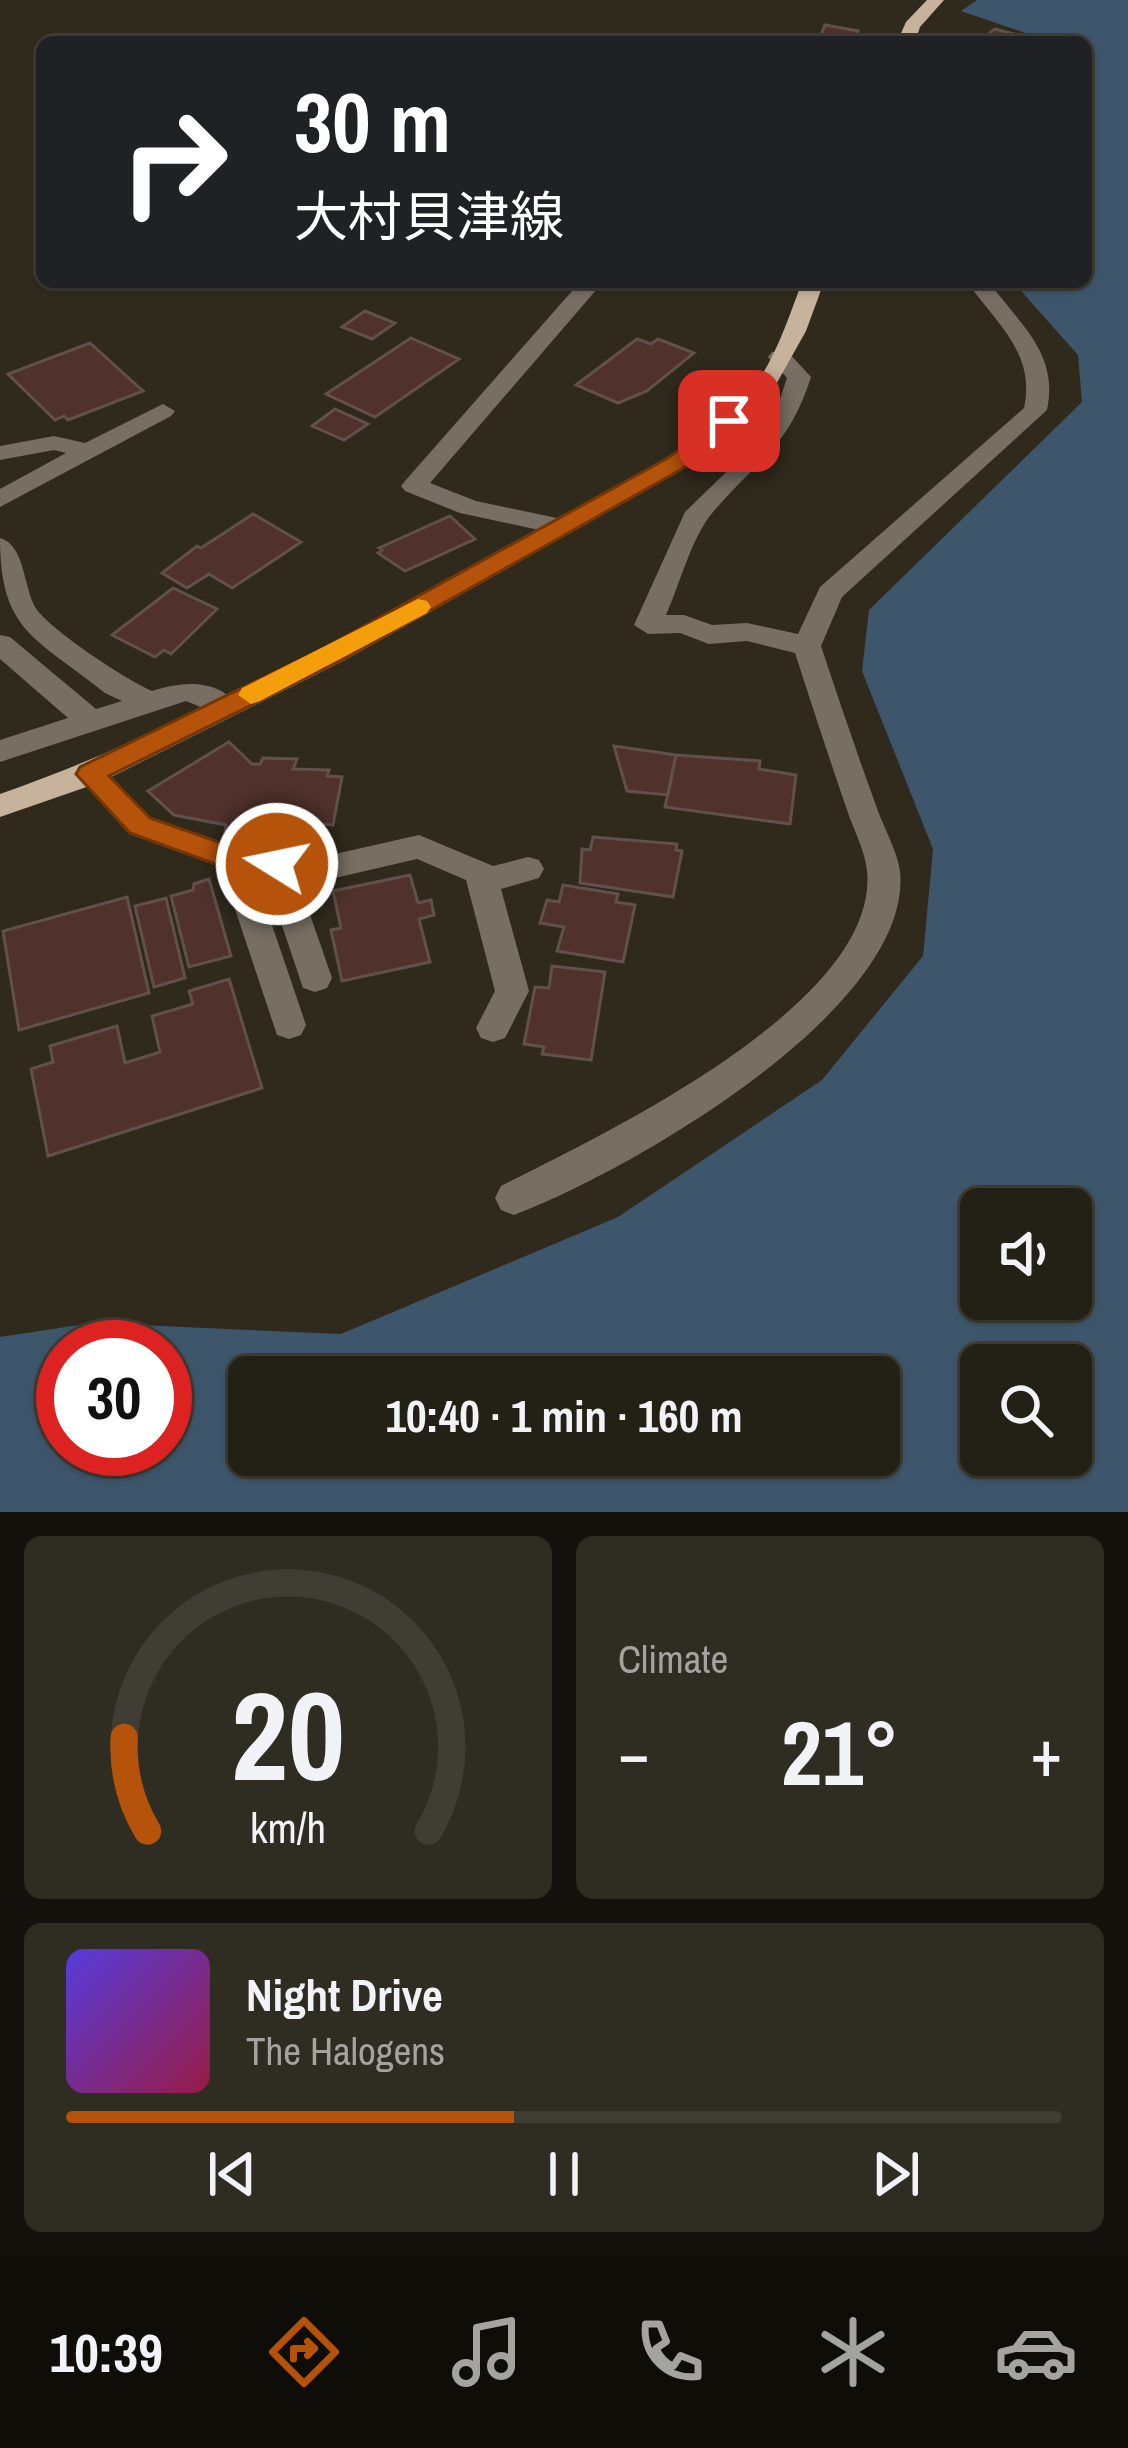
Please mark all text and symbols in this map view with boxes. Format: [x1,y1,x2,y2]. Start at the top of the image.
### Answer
text: 30 m [294,65,451,178]
icon: right [96,84,252,240]
text: 大村貝津線 [294,180,564,253]
pin [678,370,780,472]
icon: arrive [696,388,762,454]
position arrow [214,801,340,927]
map controls [960,1188,1092,1476]
button: sound [960,1188,1092,1320]
speed limit sign: 30 [36,1320,192,1476]
button: search [960,1344,1092,1476]
text: 10:40 · 1 min · 160 m [386,1385,742,1446]
text: Climate [618,1633,728,1685]
text: 20 [231,1651,345,1819]
text: 21° [781,1692,899,1813]
text: − [618,1708,650,1797]
text: + [1030,1708,1062,1797]
text: km/h [250,1798,326,1855]
text: Night Drive [246,1964,443,2025]
text: The Halogens [246,2025,445,2077]
icon: previous [199,2141,265,2207]
icon: pause [531,2141,597,2207]
icon: next [863,2141,929,2207]
icon: directions [262,2310,346,2394]
icon: music [445,2310,529,2394]
icon: phone [628,2310,712,2394]
icon: climate [811,2310,895,2394]
icon: car [994,2310,1078,2394]
text: 10:39 [50,2316,163,2389]

